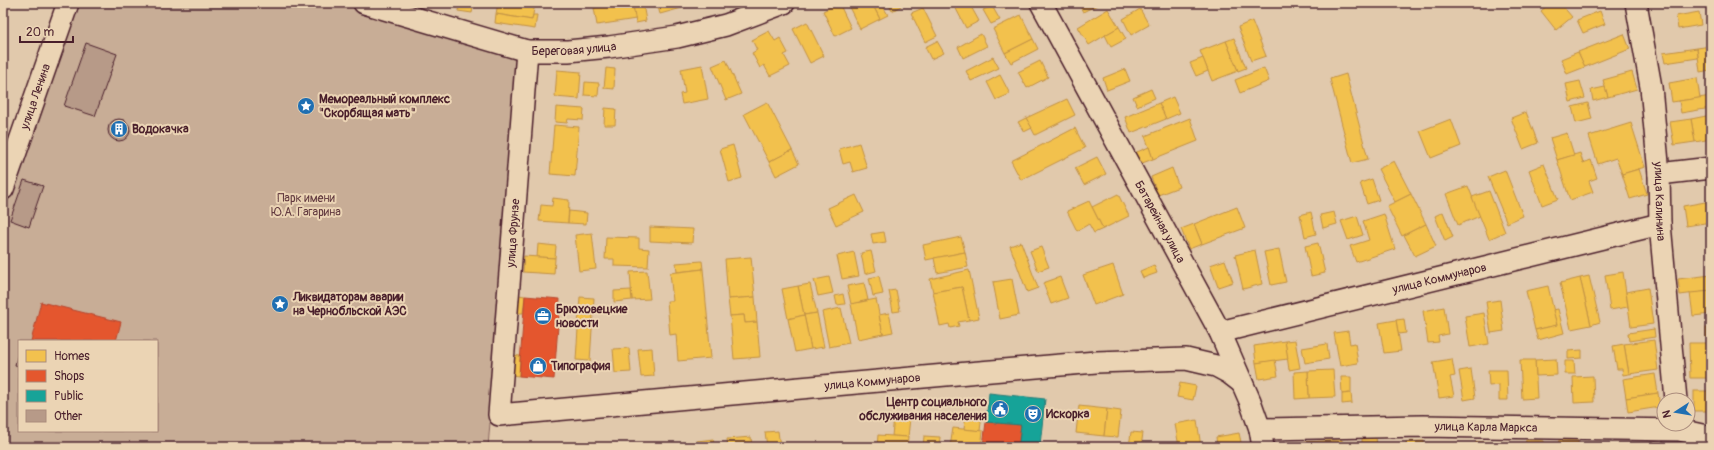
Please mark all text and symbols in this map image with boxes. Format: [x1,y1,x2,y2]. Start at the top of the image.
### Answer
scale bar [20,18,73,44]
text: 20 m [26,25,55,40]
street label: Береговая улица [532,39,618,59]
street label: улица Ленина [17,61,54,132]
place label: Мемореальный комплекс "Cкорбящая мать" [319,92,450,121]
place icon: Мемореальный комплекс "Cкорбящая мать" [296,96,316,116]
building icon: Водокачка [109,119,129,139]
place label: Водокачка [132,122,189,137]
street label: улица Калинина [1650,160,1669,242]
street label: Батарейная улица [1131,178,1188,266]
park label: Парк имени Ю.А. Гагарина [271,191,341,220]
street label: улица Фрунзе [504,198,523,269]
street label: улица Коммунаров [1390,260,1488,298]
place label: Ликвидаторам аварии на Чернобльской АЭС [292,290,407,319]
place icon: Ликвидаторам аварии на Чернобльской АЭС [270,294,290,314]
place label: Брюховецкие новости [556,302,629,331]
office icon: Брюховецкие новости [533,306,553,326]
legend [18,340,158,432]
text: Homes [54,349,90,364]
shop icon: Типография [528,356,548,376]
place label: Типография [550,359,611,374]
text: Shops [54,369,85,384]
street label: улица Коммунаров [823,370,921,394]
text: Public [54,389,84,404]
north arrow [1656,392,1696,432]
place label: Центр социального обслуживания населения [858,395,988,424]
public building icon: Центр социального обслуживания населения [990,399,1010,419]
theatre icon: Искорка [1023,404,1043,424]
place label: Искорка [1046,407,1090,422]
text: N [1659,408,1674,419]
text: Other [54,409,83,424]
street label: улица Карла Маркса [1433,419,1538,436]

